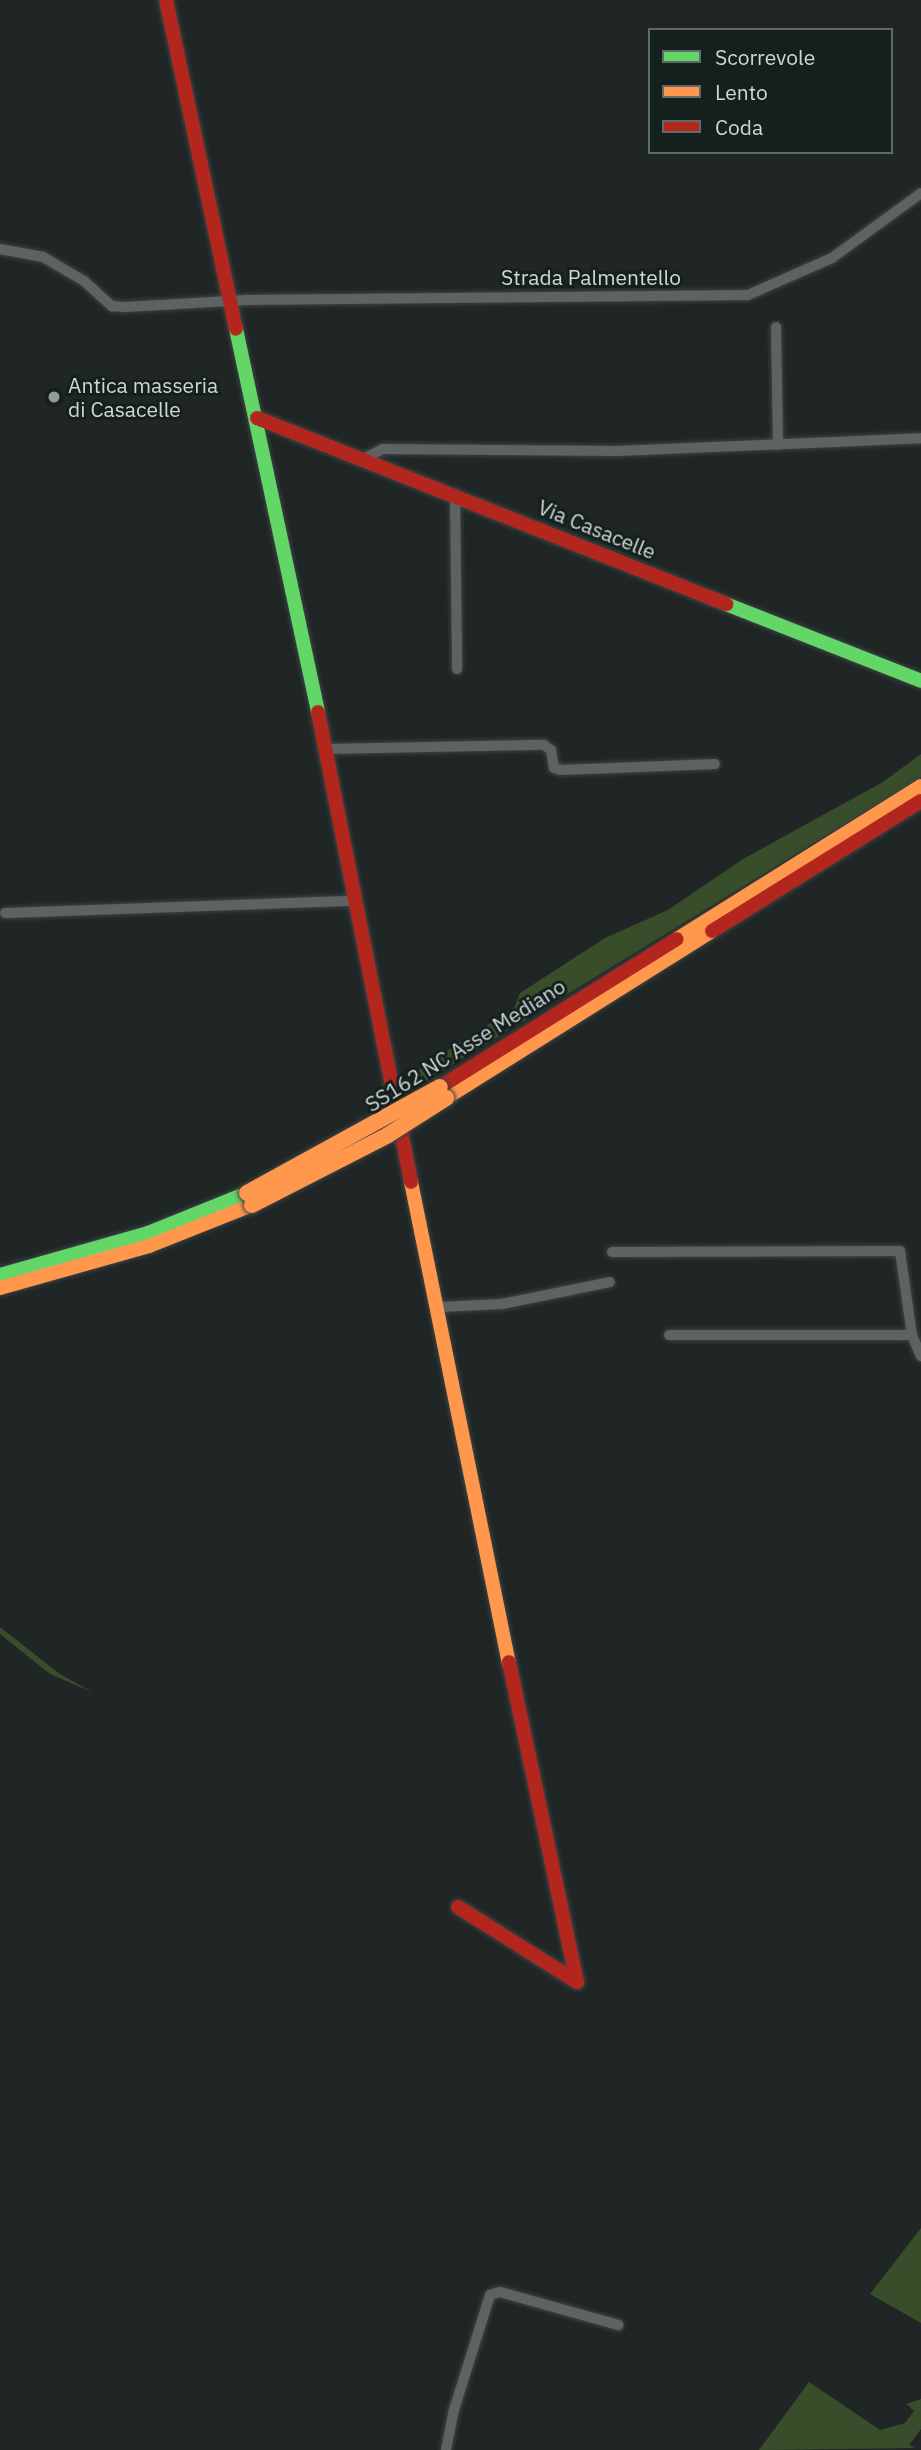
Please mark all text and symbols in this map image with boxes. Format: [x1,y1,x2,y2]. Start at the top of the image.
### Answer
legend [648,28,893,154]
text: Scorrevole [715,43,815,71]
text: Lento [715,78,768,106]
text: Coda [715,113,763,141]
street label: Strada Palmentello [501,264,681,290]
place label: Antica masseria di Casacelle [68,372,218,422]
marker: Antica masseria di Casacelle [46,389,62,405]
street label: Via Casacelle [534,494,660,564]
street label: SS162 NC Asse Mediano [360,973,570,1117]

